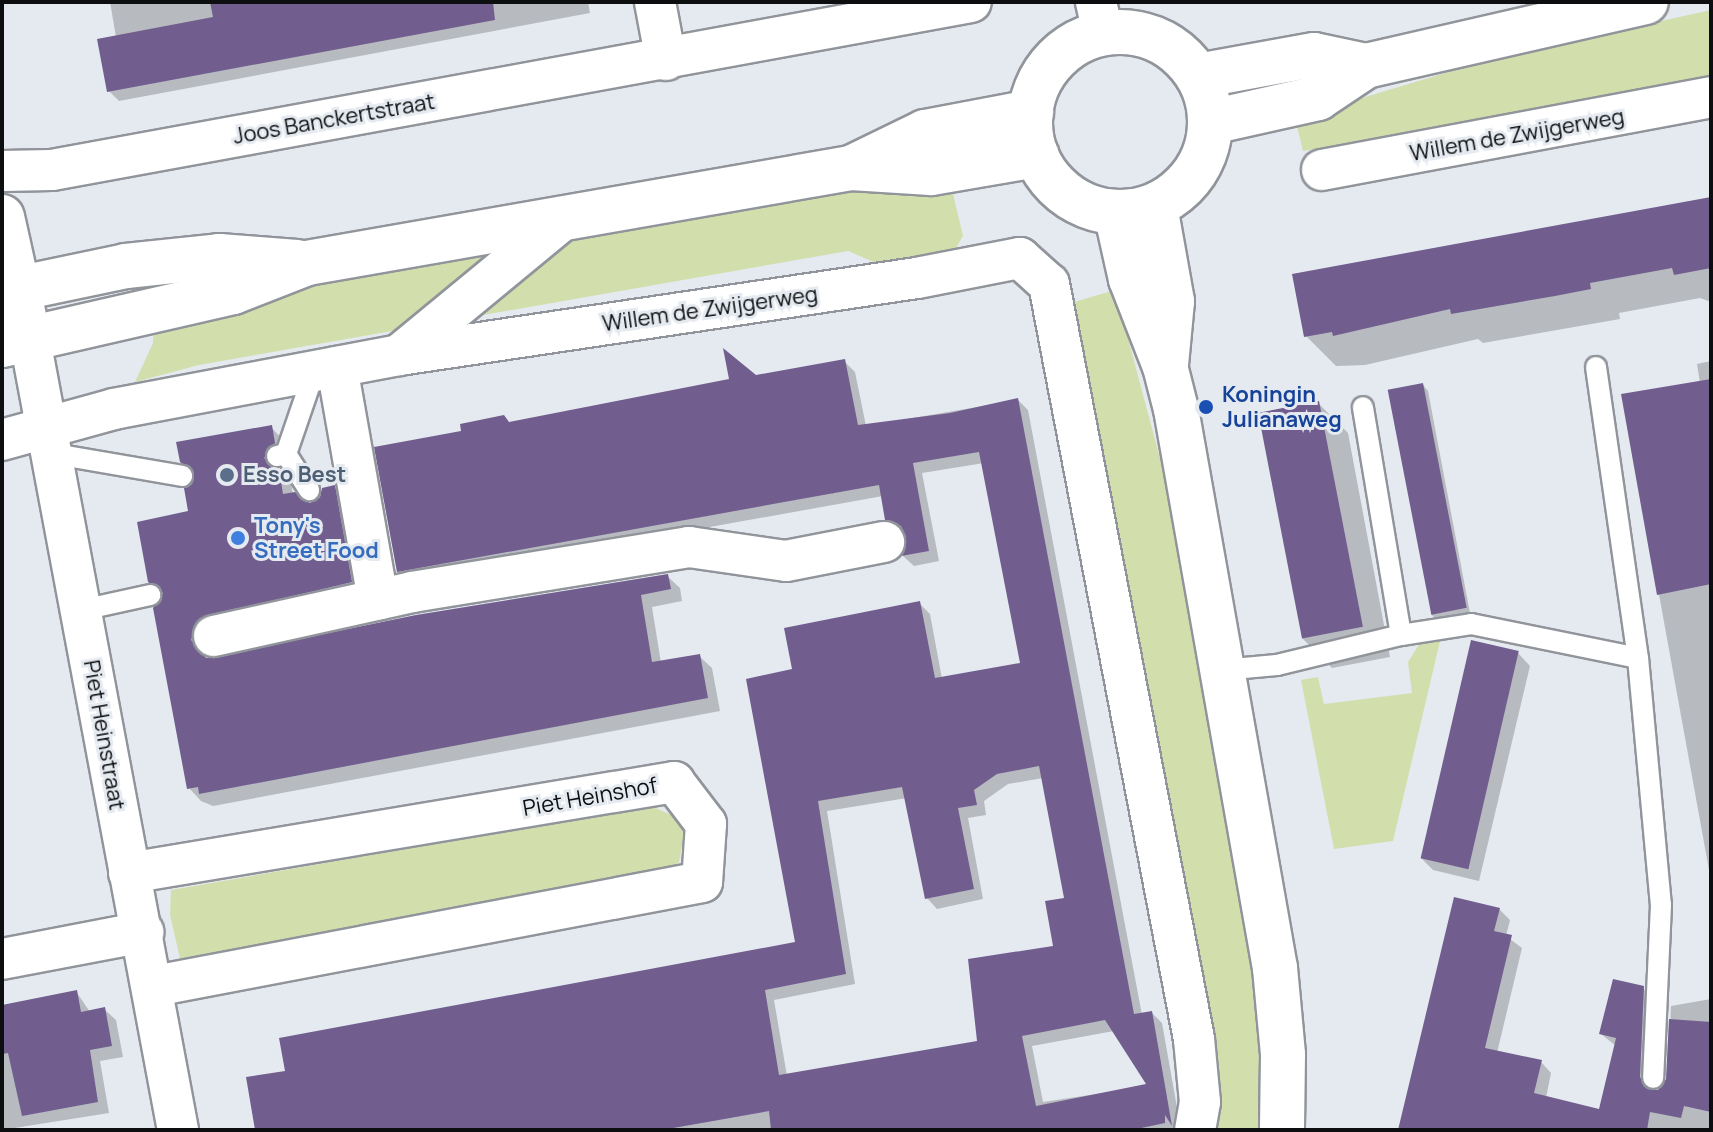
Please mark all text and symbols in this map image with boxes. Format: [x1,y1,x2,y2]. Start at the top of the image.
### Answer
street label: Joos Banckertstraat [231,88,437,150]
street label: Willem de Zwijgerweg [1408,103,1626,167]
street label: Willem de Zwijgerweg [601,281,819,337]
place label: Koningin Julianaweg [1222,381,1342,432]
marker: Koningin Julianaweg [1197,398,1215,416]
place label: Esso Best [243,462,346,488]
marker: Esso Best [218,466,236,484]
place label: Tony's Street Food [254,512,379,564]
marker: Tony's Street Food [229,529,247,547]
street label: Piet Heinstraat [78,658,130,812]
street label: Piet Heinshof [521,772,659,822]

